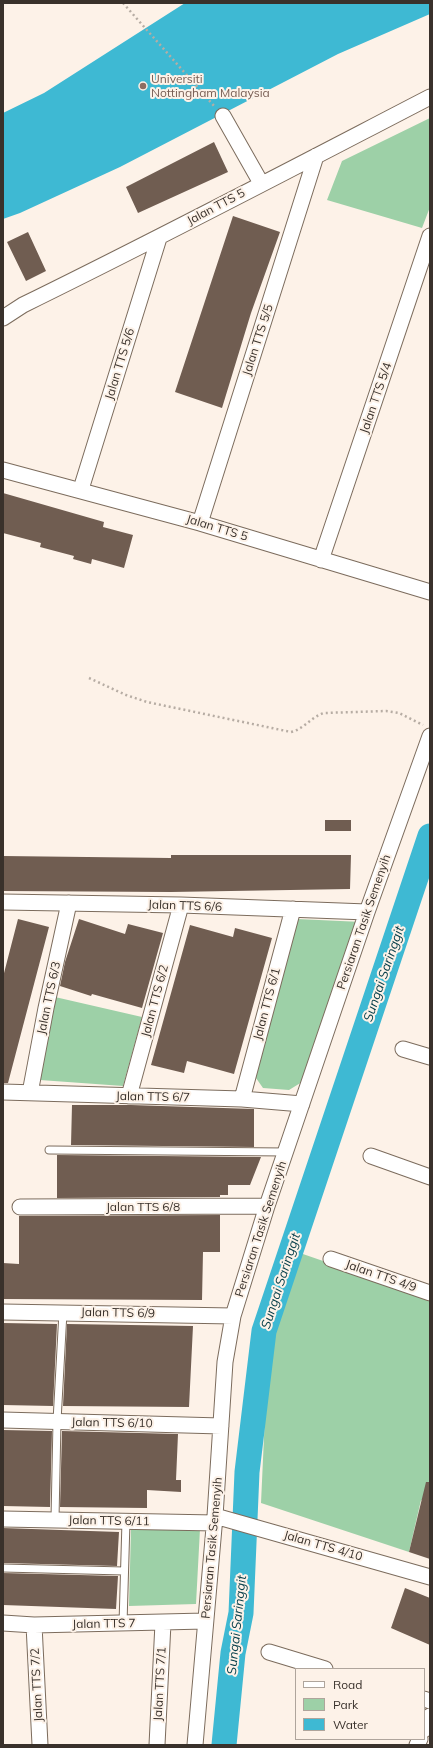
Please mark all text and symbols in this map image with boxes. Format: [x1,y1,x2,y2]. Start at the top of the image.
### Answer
place label: Universiti Nottingham Malaysia [151,72,270,100]
marker: Universiti Nottingham Malaysia [138,81,148,91]
street label: Jalan TTS 5 [185,186,247,228]
street label: Jalan TTS 5/5 [240,303,276,377]
street label: Jalan TTS 5/6 [102,326,138,402]
street label: Jalan TTS 5/4 [357,361,395,435]
street label: Jalan TTS 5 [185,512,249,544]
street label: Persiaran Tasik Semenyih [334,853,394,991]
street label: Jalan TTS 6/6 [148,898,222,914]
water label: Sungai Saringgit [360,924,408,1024]
street label: Jalan TTS 6/3 [34,960,64,1036]
street label: Jalan TTS 6/2 [138,963,172,1039]
street label: Jalan TTS 6/1 [250,966,284,1042]
street label: Jalan TTS 6/7 [116,1089,190,1105]
street label: Persiaran Tasik Semenyih [232,1159,290,1299]
street label: Jalan TTS 6/8 [106,1200,180,1214]
water label: Sungai Saringgit [258,1231,304,1331]
street label: Jalan TTS 4/9 [344,1257,418,1295]
street label: Jalan TTS 6/9 [81,1305,155,1321]
street label: Jalan TTS 6/10 [71,1415,153,1431]
street label: Persiaran Tasik Semenyih [199,1477,225,1619]
street label: Jalan TTS 6/11 [68,1513,150,1529]
street label: Jalan TTS 4/10 [282,1528,364,1564]
water label: Sungai Saringgit [224,1574,250,1676]
street label: Jalan TTS 7 [72,1616,136,1632]
street label: Jalan TTS 7/1 [151,1647,169,1721]
street label: Jalan TTS 7/2 [28,1648,46,1722]
legend [295,1668,425,1740]
text: Road [333,1677,362,1692]
text: Park [333,1697,358,1712]
text: Water [333,1717,368,1732]

